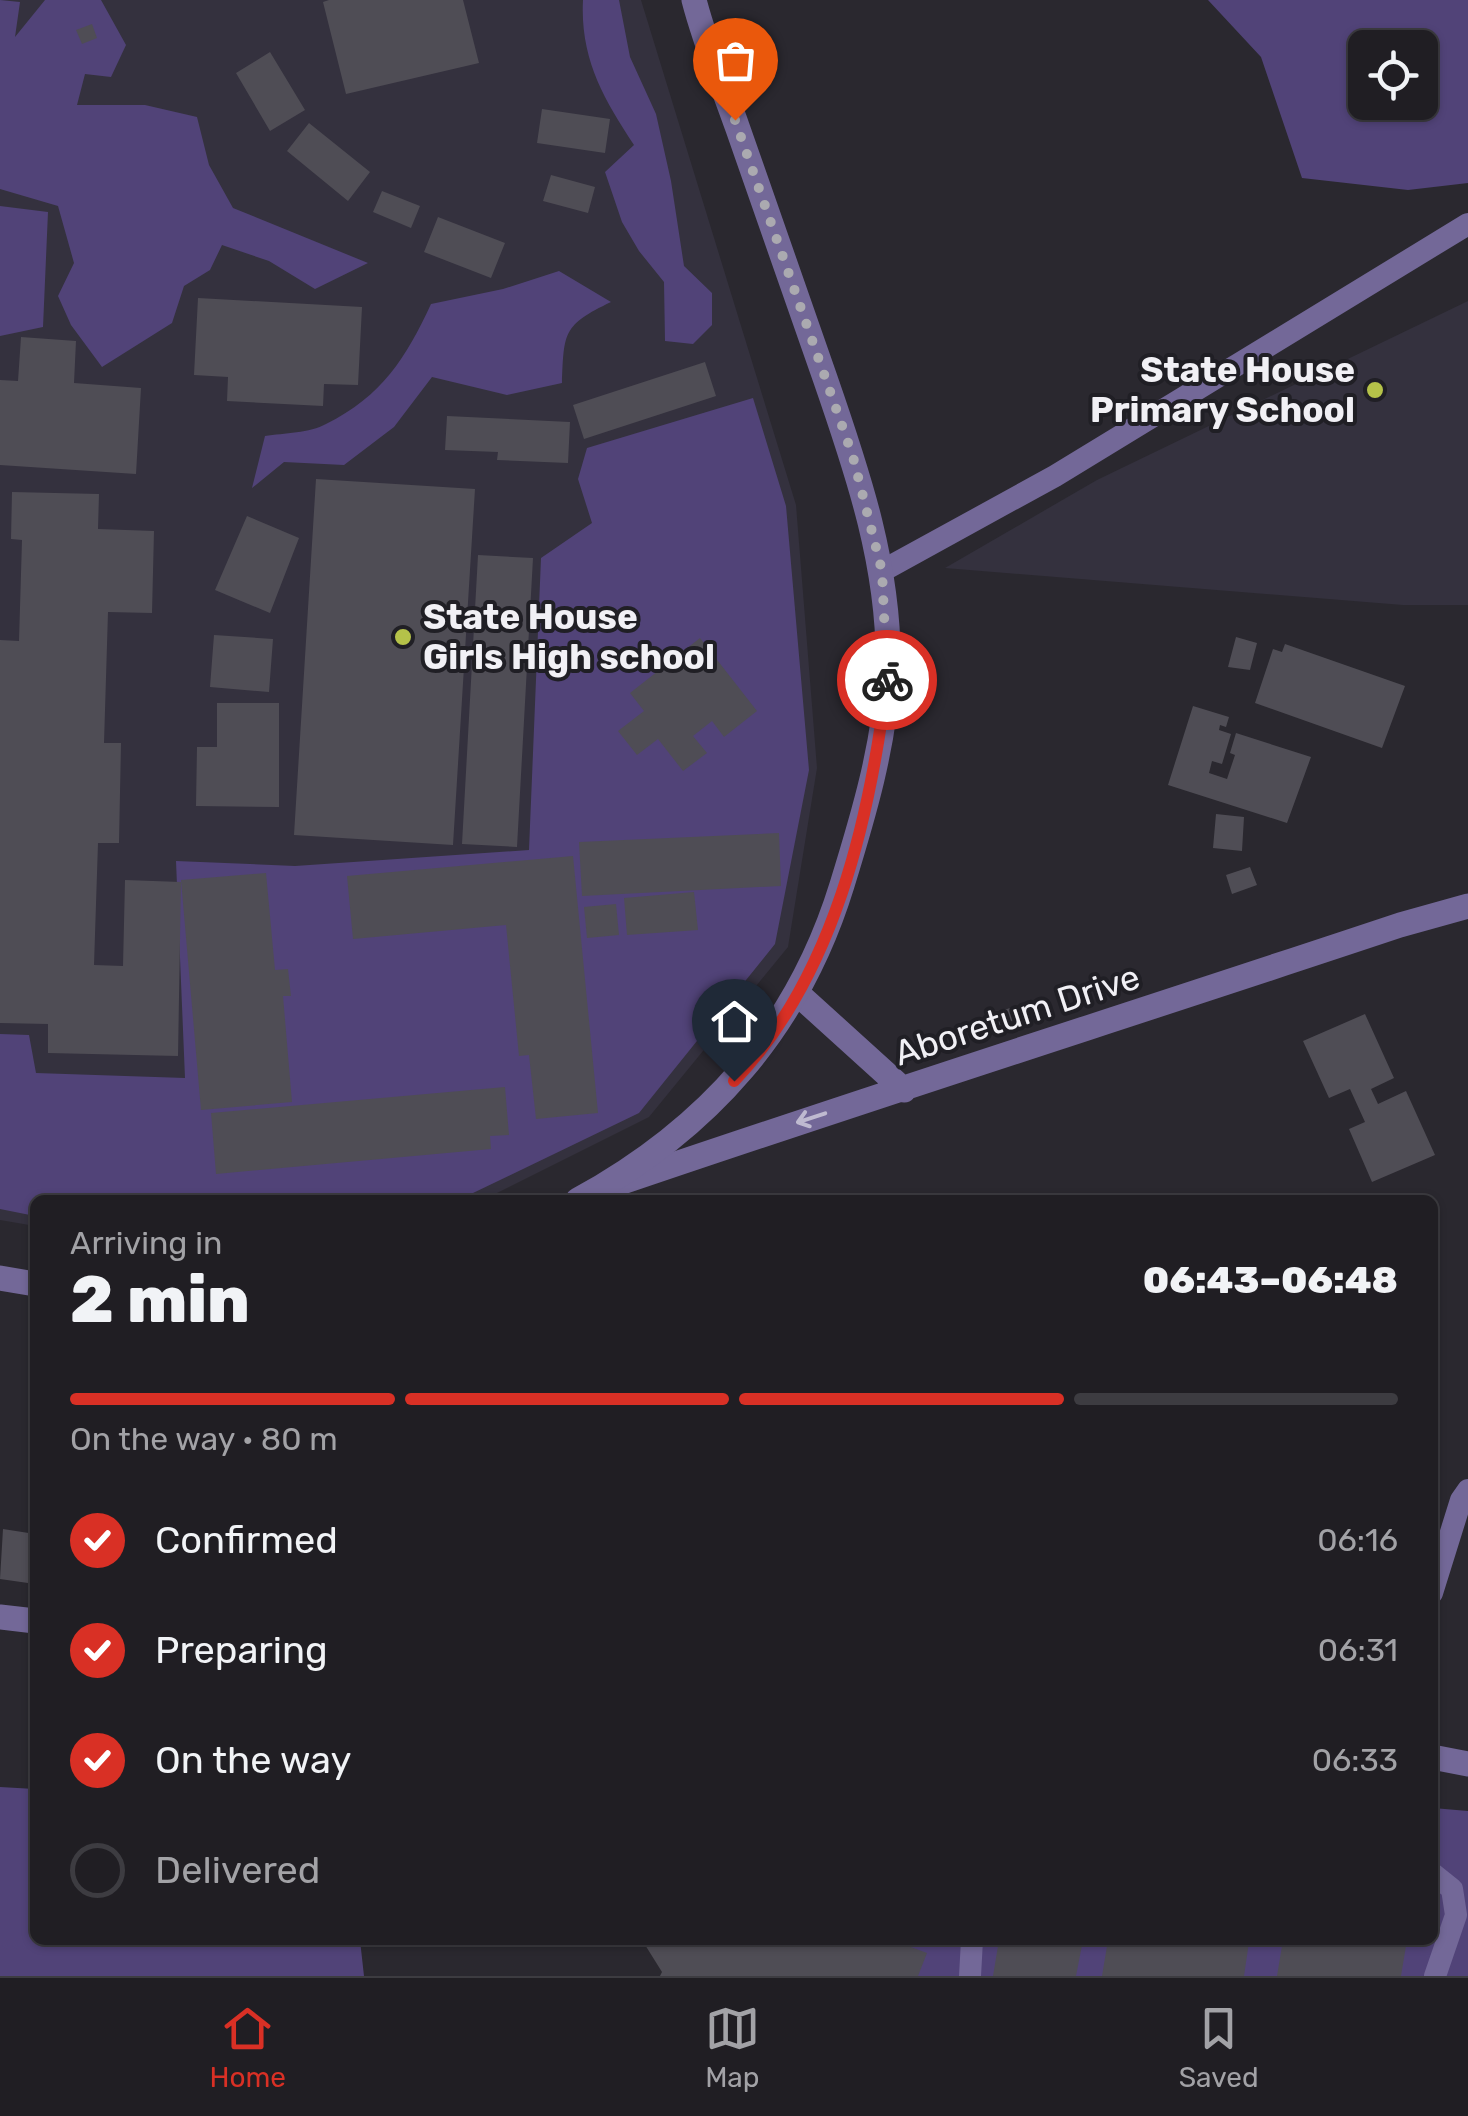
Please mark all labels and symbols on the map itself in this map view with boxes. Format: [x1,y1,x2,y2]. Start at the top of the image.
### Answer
pin [693,18,778,121]
place label: State House Primary School [1090,349,1355,431]
marker: State House Primary School [1364,379,1386,401]
place label: State House Girls High school [423,596,715,678]
marker: State House Girls High school [392,626,414,648]
courier [837,630,937,730]
street label: Aboretum Drive [889,956,1145,1074]
pin [692,979,777,1082]
one-way arrow [795,1110,827,1128]

